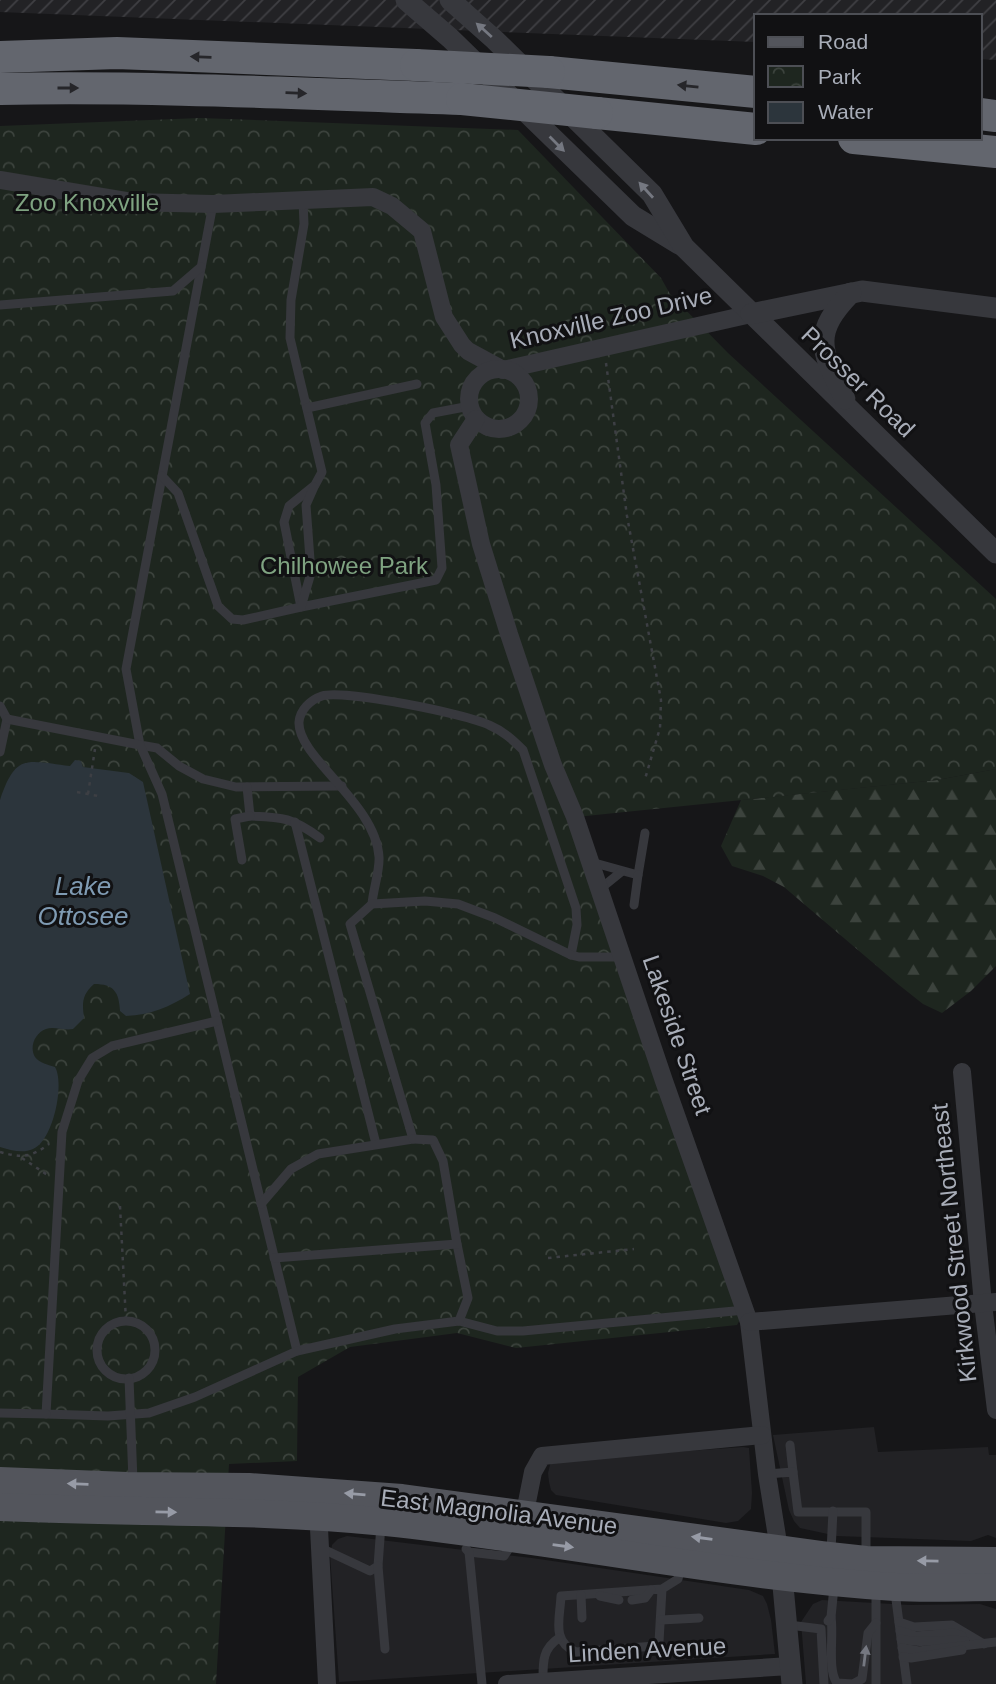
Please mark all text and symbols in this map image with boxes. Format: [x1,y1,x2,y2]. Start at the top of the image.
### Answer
legend [754,14,982,140]
one-way arrow [476,23,493,39]
text: Road [818,30,868,53]
one-way arrow [190,51,212,62]
text: Park [818,65,862,88]
one-way arrow [677,80,699,91]
one-way arrow [57,82,79,94]
one-way arrow [285,88,307,99]
text: Water [818,100,873,123]
one-way arrow [549,136,566,153]
one-way arrow [639,182,655,199]
park label: Zoo Knoxville [15,189,159,216]
street label: Knoxville Zoo Drive [507,281,715,354]
street label: Prosser Road [796,321,921,442]
park label: Chilhowee Park [260,552,429,579]
water label: Lake Ottosee [37,871,129,931]
street label: Lakeside Street [638,952,717,1118]
street label: Kirkwood Street Northeast [925,1102,982,1384]
one-way arrow [67,1479,89,1490]
street label: East Magnolia Avenue [379,1484,619,1539]
one-way arrow [343,1488,365,1499]
one-way arrow [155,1506,177,1518]
one-way arrow [691,1533,713,1544]
one-way arrow [552,1540,574,1551]
one-way arrow [917,1555,939,1567]
street label: Linden Avenue [567,1632,727,1667]
one-way arrow [859,1645,870,1667]

